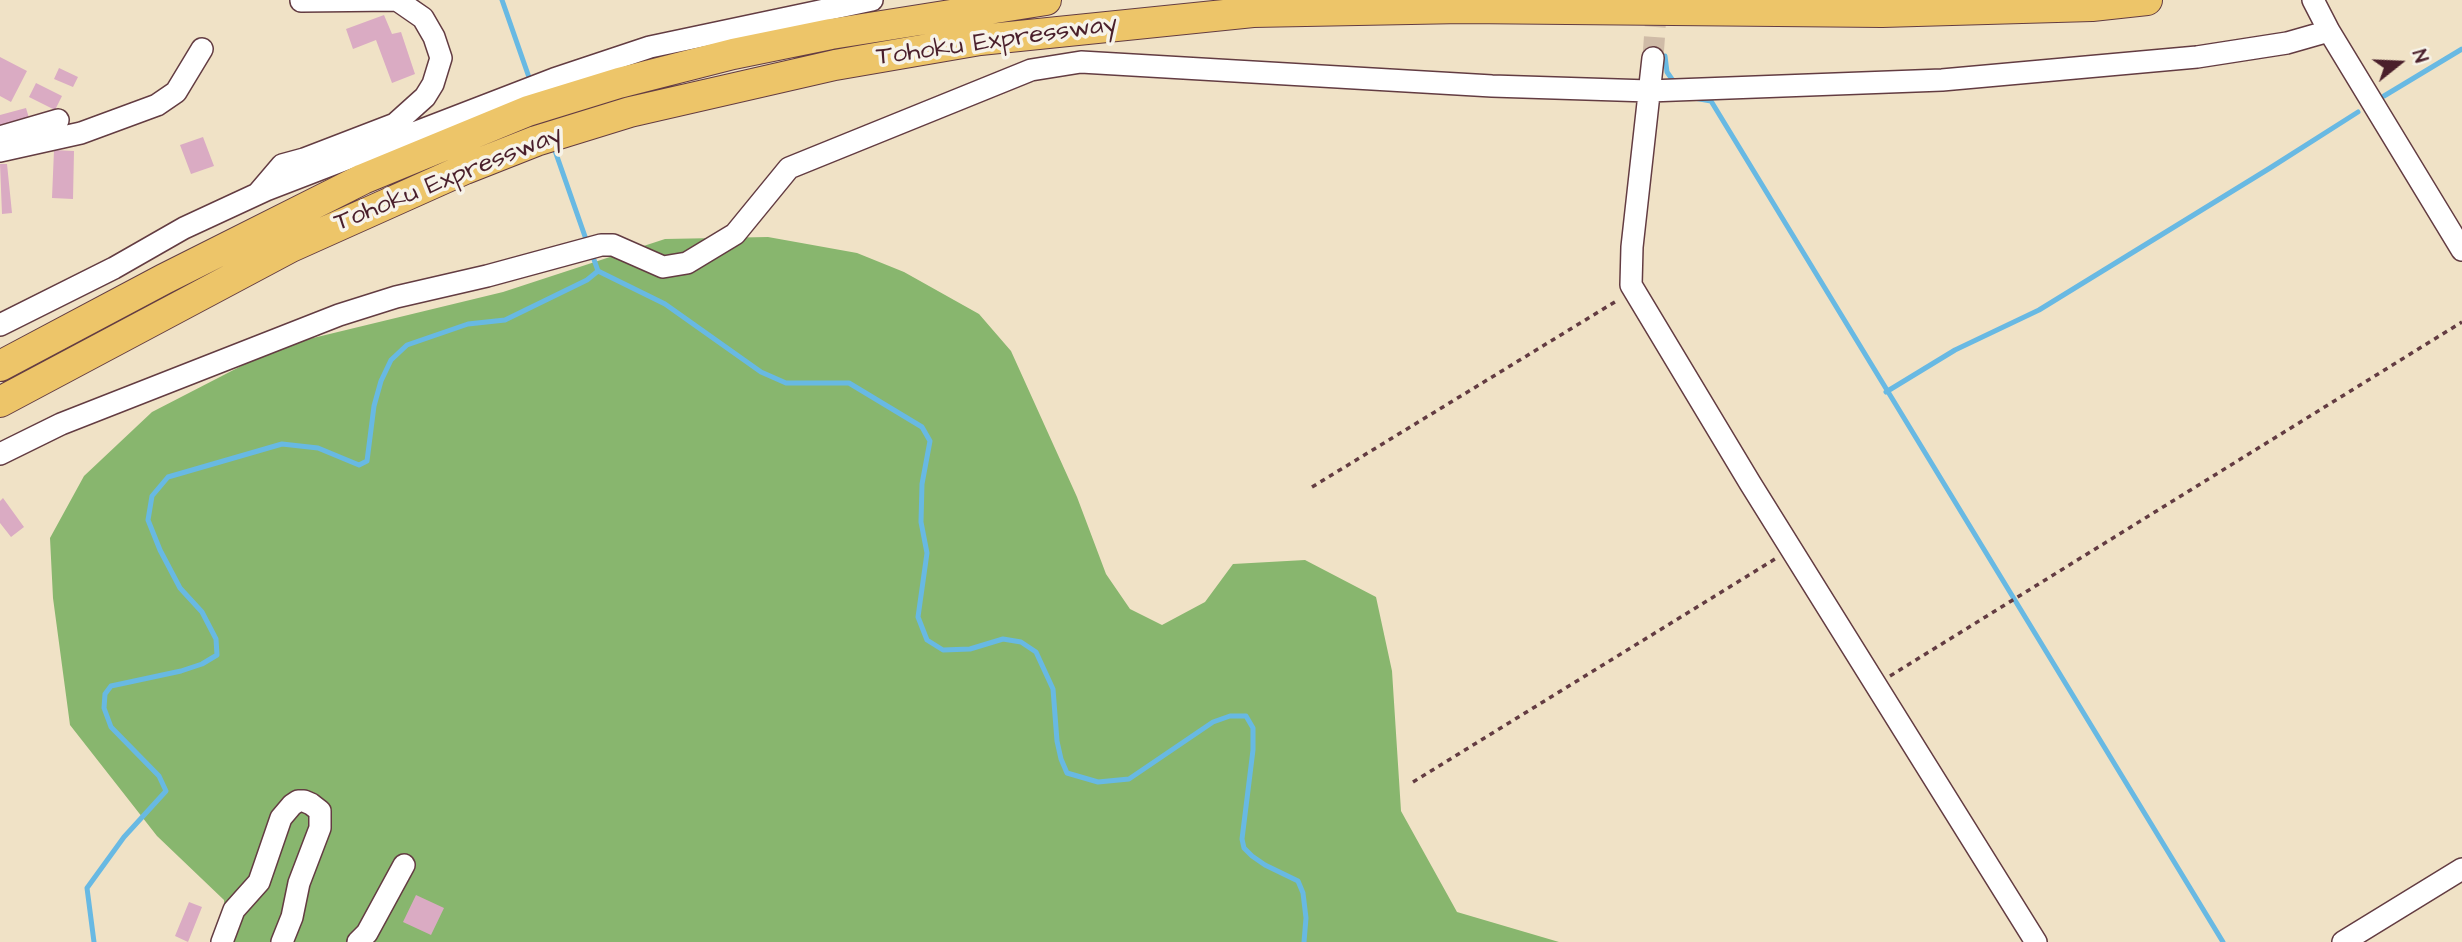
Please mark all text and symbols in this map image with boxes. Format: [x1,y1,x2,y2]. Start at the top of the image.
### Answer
street label: Tohoku Expressway [874,10,1120,74]
north arrow [2364,28,2434,98]
text: N [2405,47,2434,66]
street label: Tohoku Expressway [330,120,568,240]

